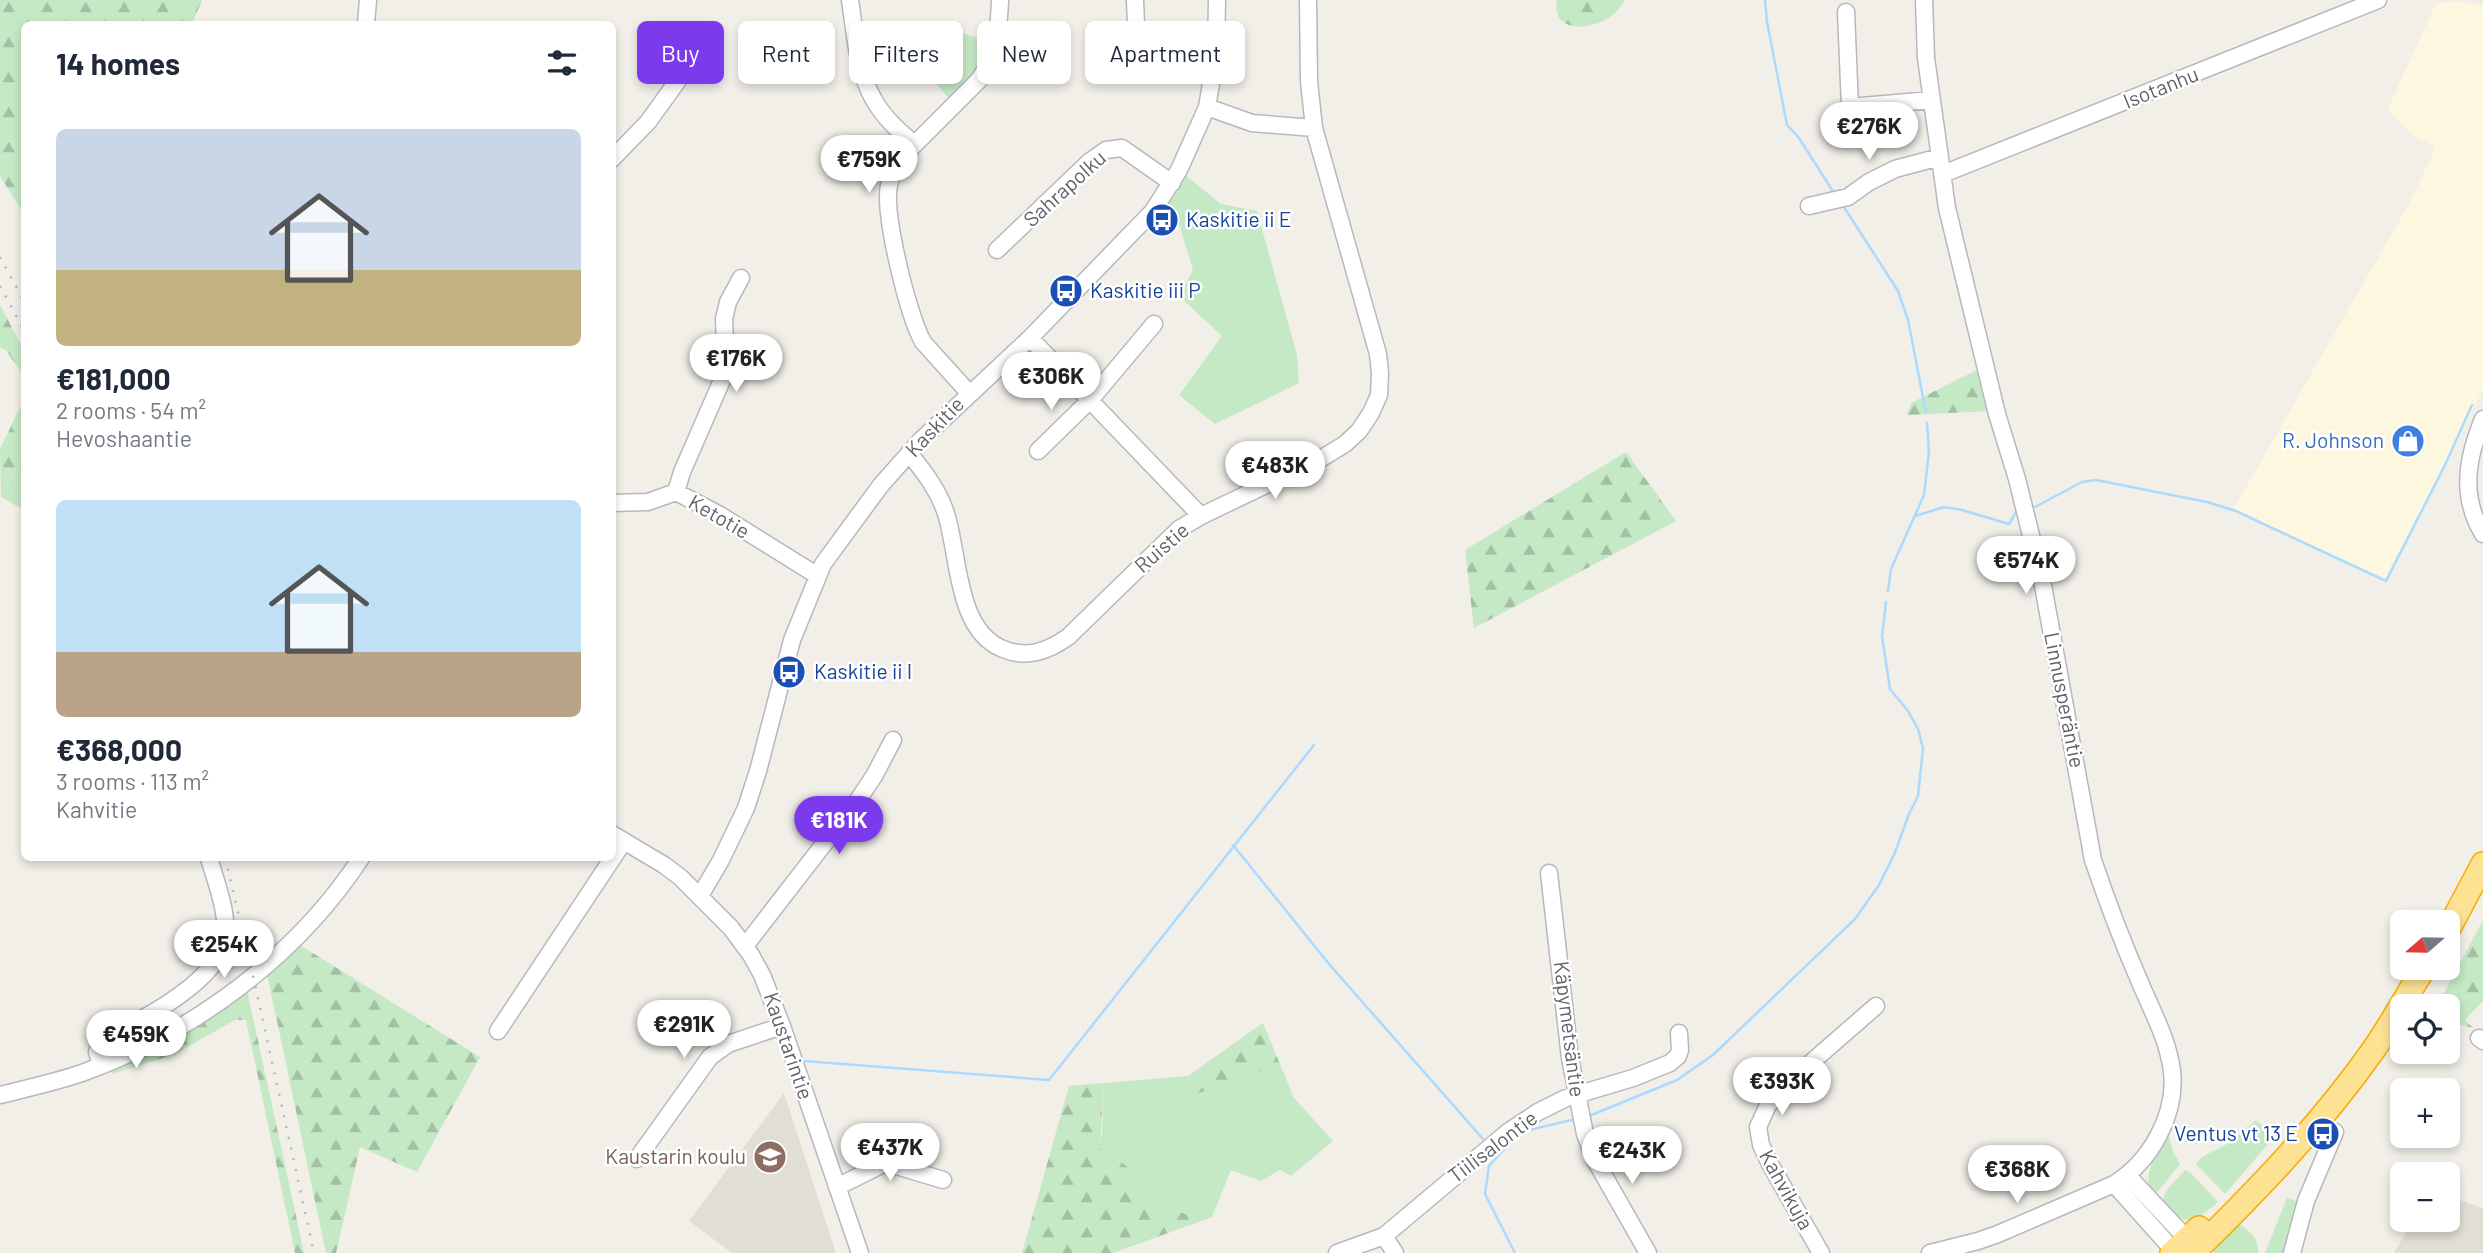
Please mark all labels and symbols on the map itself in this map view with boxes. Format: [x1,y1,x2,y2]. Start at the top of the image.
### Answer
street label: Isotanhu [2119,60,2202,113]
pin: €276K [1820,102,1918,162]
pin: €759K [820,136,918,195]
street label: Sahrapolku [1018,144,1110,231]
bus stop icon: Kaskitie ii E [1143,201,1181,239]
place label: Kaskitie ii E [1186,206,1292,231]
bus stop icon: Kaskitie iii P [1047,272,1085,310]
place label: Kaskitie iii P [1090,277,1201,302]
pin: €176K [687,334,785,394]
pin: €306K [1002,352,1100,412]
street label: Kaskitie [899,391,969,461]
shop icon: R. Johnson [2389,422,2427,460]
place label: R. Johnson [2282,427,2384,452]
pin: €483K [1226,442,1324,501]
street label: Ketotie [685,488,755,543]
street label: Ruistie [1129,517,1193,577]
pin: €574K [1977,536,2075,596]
street label: Linnusperäntie [2040,630,2091,770]
bus stop icon: Kaskitie ii I [770,653,808,691]
place label: Kaskitie ii I [814,658,912,683]
pin: €181K [790,796,888,856]
north arrow [2390,910,2460,980]
pin: €254K [175,920,273,980]
street label: Käpymetsäntie [1550,959,1591,1098]
street label: Kaustarintie [759,989,819,1102]
pin: €291K [635,1000,733,1060]
pin: €459K [87,1010,185,1070]
pin: €393K [1733,1058,1831,1117]
street label: Tiilisalontie [1443,1104,1542,1187]
bus stop icon: Ventus vt 13 E [2304,1115,2342,1153]
place label: Ventus vt 13 E [2174,1120,2298,1145]
pin: €437K [841,1124,939,1183]
pin: €243K [1583,1126,1681,1186]
school or university icon: Kaustarin koulu [751,1138,789,1176]
place label: Kaustarin koulu [605,1143,746,1168]
street label: Kahvikuja [1755,1145,1820,1234]
pin: €368K [1968,1146,2066,1205]

